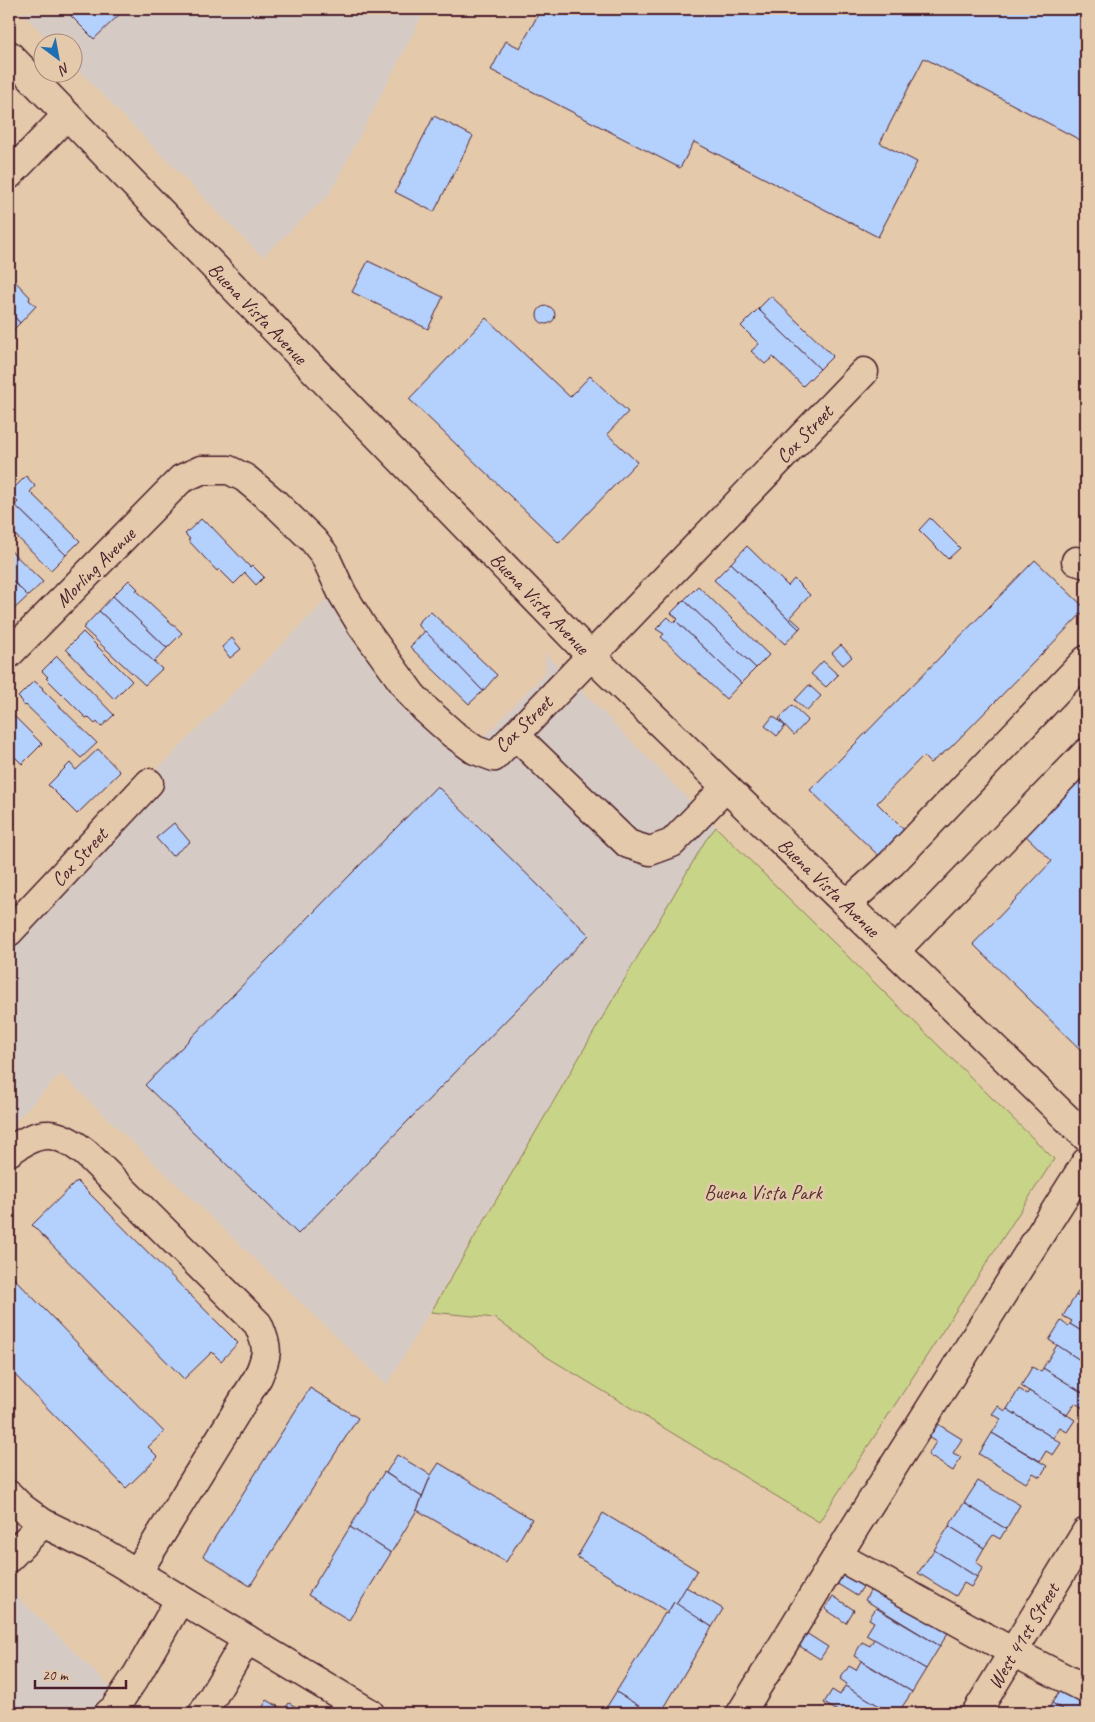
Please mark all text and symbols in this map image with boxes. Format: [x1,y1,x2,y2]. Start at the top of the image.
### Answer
north arrow [32,32,82,82]
text: N [54,59,73,79]
street label: Buena Vista Avenue [203,257,314,371]
street label: Cox Street [771,398,840,469]
street label: Morling Avenue [50,521,142,613]
street label: Buena Vista Avenue [485,547,596,661]
street label: Cox Street [489,689,559,758]
street label: Cox Street [46,821,114,892]
street label: Buena Vista Avenue [772,832,886,943]
park label: Buena Vista Park [704,1180,823,1205]
street label: West 41st Street [982,1577,1066,1694]
scale bar [35,1657,126,1689]
text: 20 m [42,1666,69,1685]

